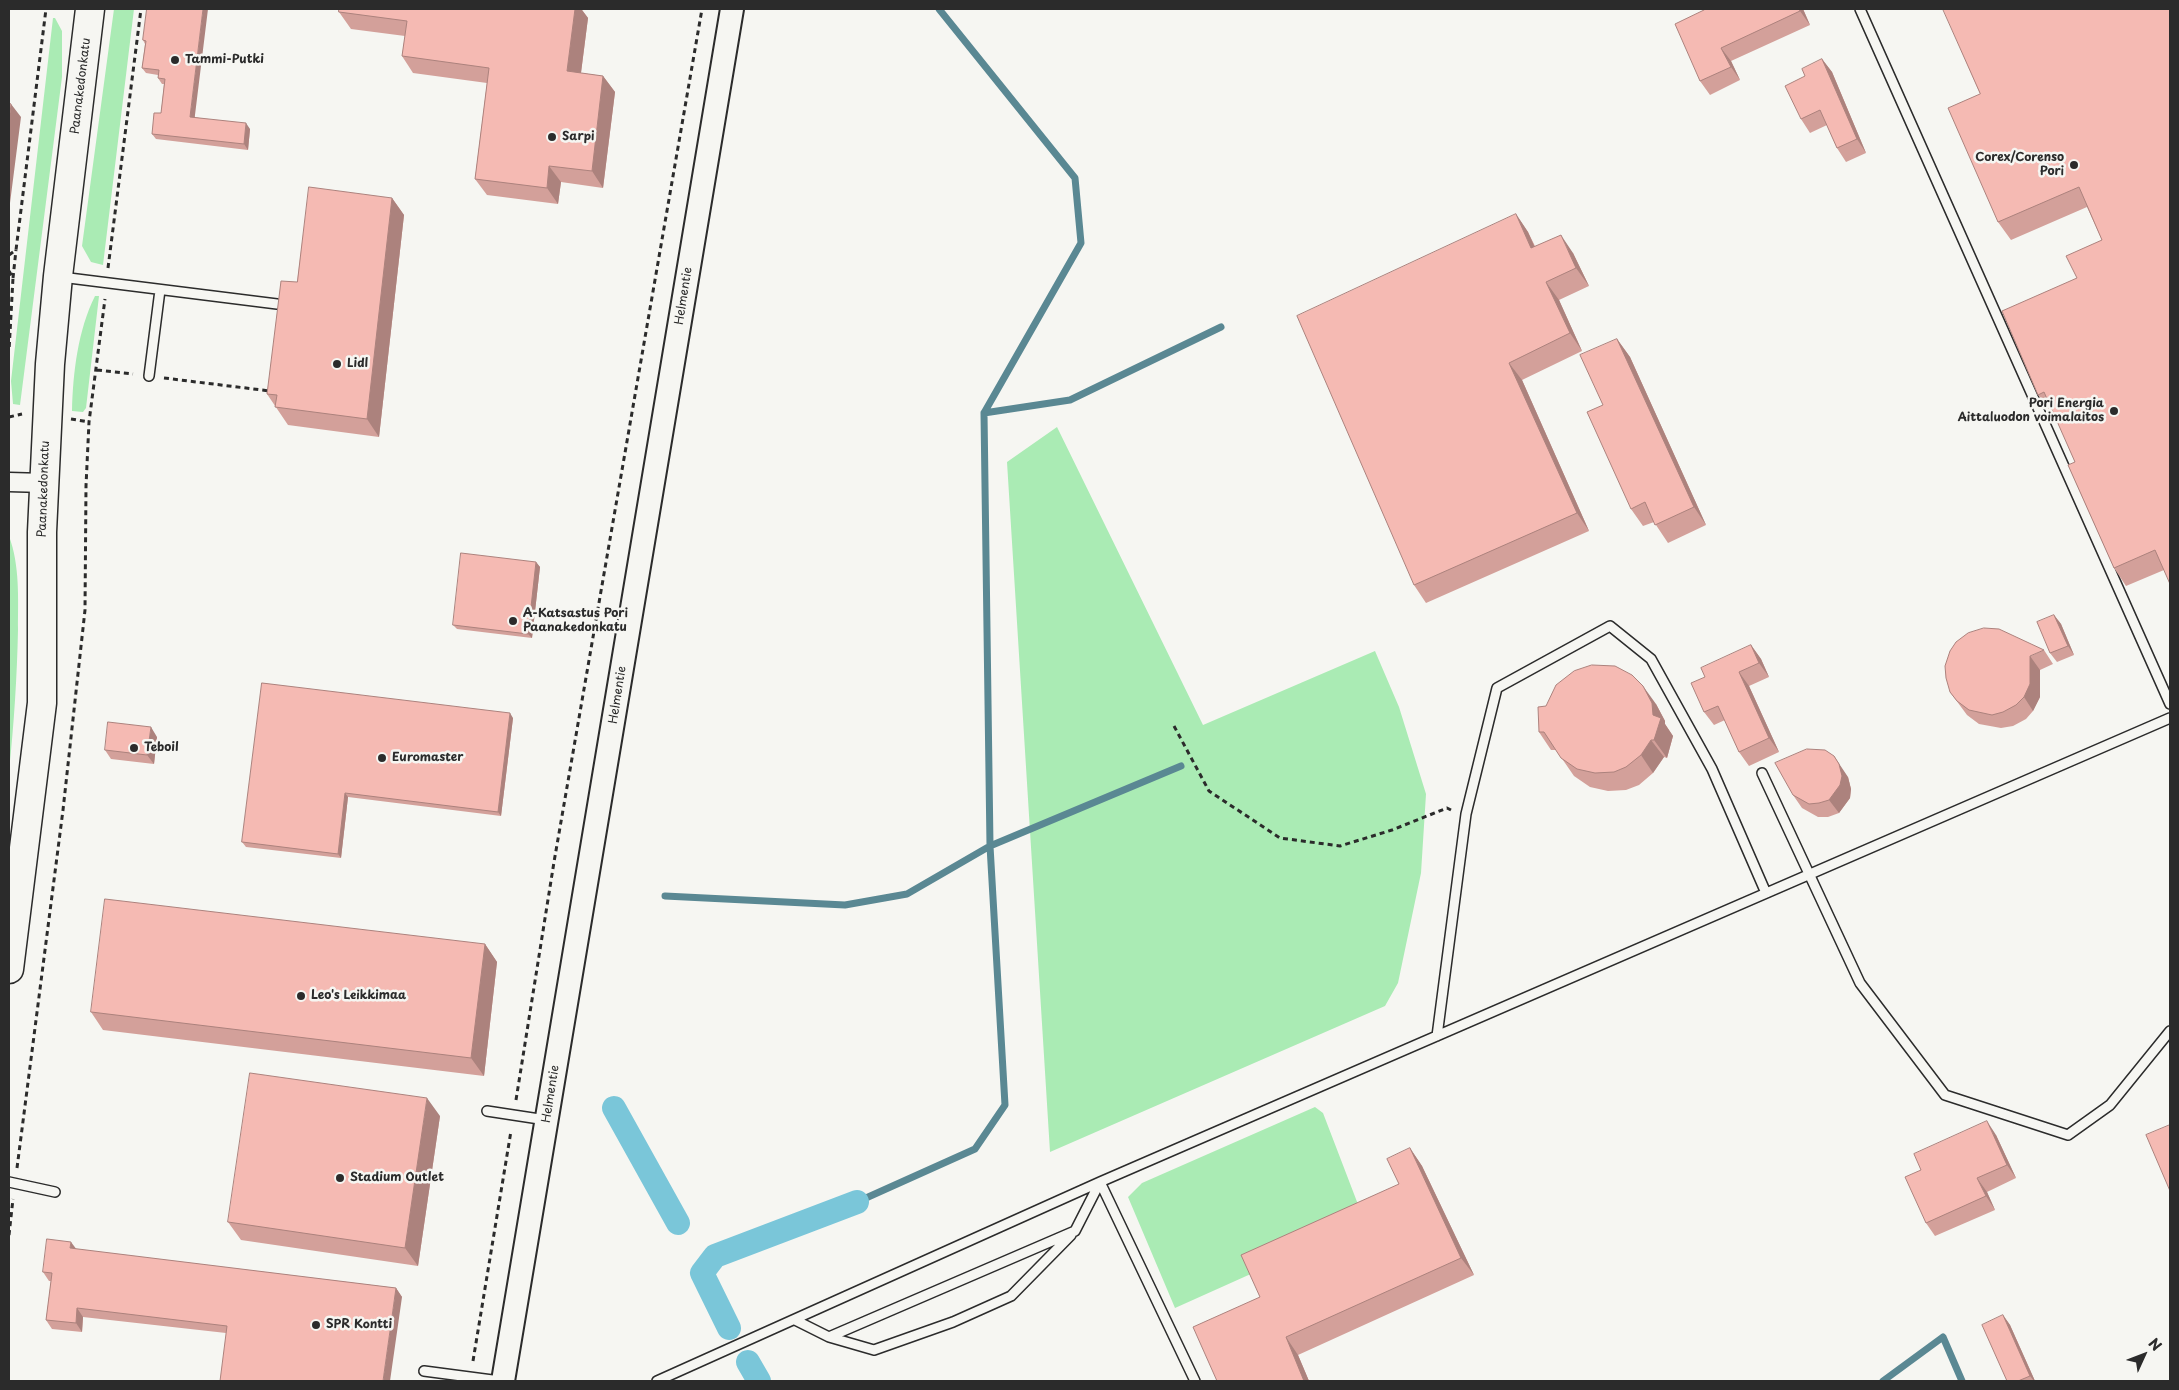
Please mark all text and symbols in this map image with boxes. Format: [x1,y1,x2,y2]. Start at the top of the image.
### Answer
street label: Paanakedonkatu [68,37,94,135]
place label: Tammi-Putki [185,53,264,67]
marker: Tammi-Putki [169,54,181,66]
place label: Sarpi [562,130,594,144]
marker: Sarpi [546,131,558,143]
place label: Corex/Corenso Pori [1975,151,2064,179]
marker: Corex/Corenso Pori [2068,159,2080,171]
street label: Helmentie [672,266,696,326]
place label: Lidl [347,357,368,371]
marker: Lidl [331,358,343,370]
place label: Pori Energia Aittaluodon voimalaitos [1958,397,2104,425]
marker: Pori Energia Aittaluodon voimalaitos [2108,405,2120,417]
street label: Paanakedonkatu [35,440,53,538]
place label: A-Katsastus Pori Paanakedonkatu [523,607,628,635]
marker: A-Katsastus Pori Paanakedonkatu [507,615,519,627]
street label: Helmentie [606,665,630,725]
place label: Teboil [144,741,179,755]
marker: Teboil [128,742,140,754]
place label: Euromaster [392,751,463,765]
marker: Euromaster [376,752,388,764]
place label: Leo's Leikkimaa [311,989,406,1003]
marker: Leo's Leikkimaa [295,990,307,1002]
street label: Helmentie [539,1064,563,1124]
place label: Stadium Outlet [350,1171,444,1185]
marker: Stadium Outlet [334,1172,346,1184]
place label: SPR Kontti [326,1318,392,1332]
marker: SPR Kontti [310,1319,322,1331]
north arrow [2119,1330,2169,1380]
text: N [2144,1333,2167,1356]

